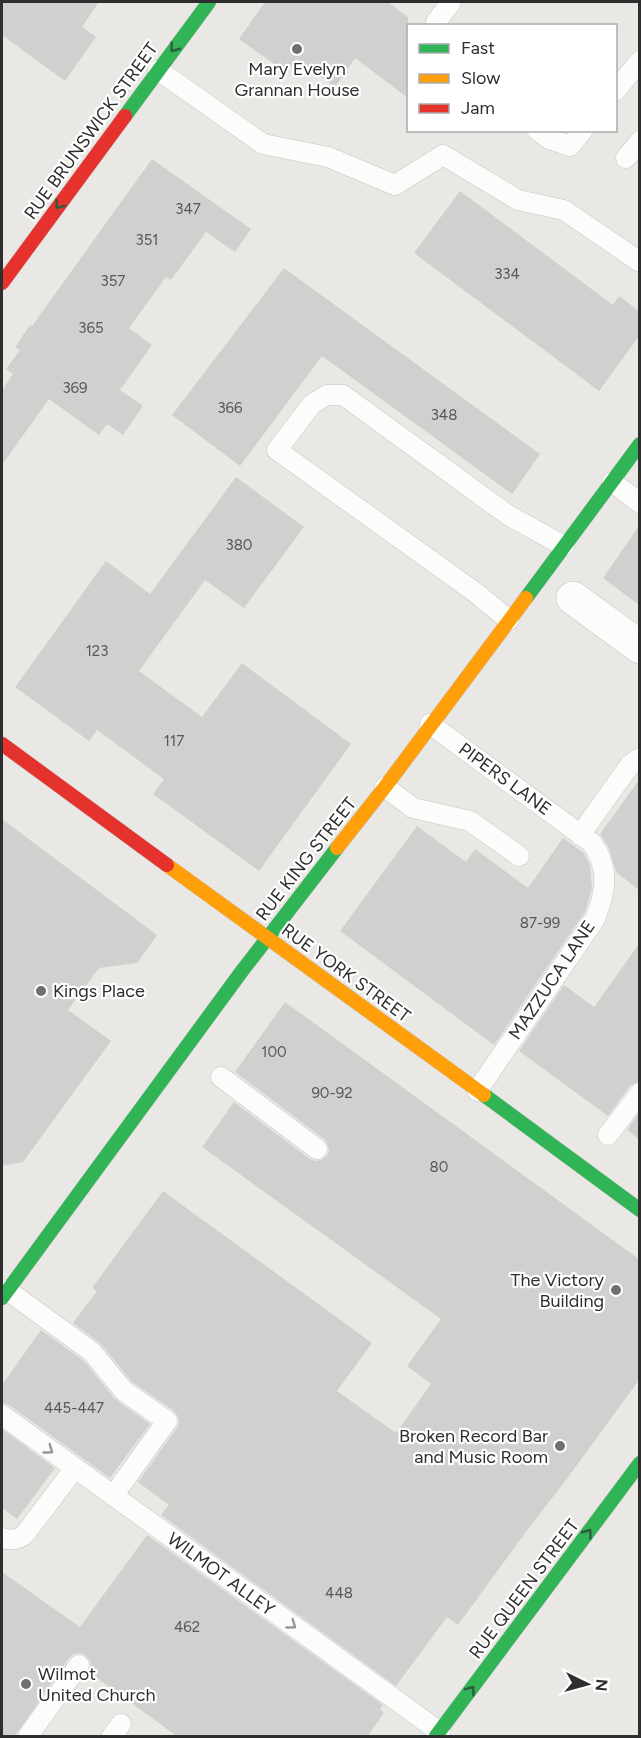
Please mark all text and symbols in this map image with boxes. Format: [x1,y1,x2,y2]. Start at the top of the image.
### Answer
legend [407,24,617,132]
text: Fast [461,37,495,59]
street label: RUE BRUNSWICK STREET [19,38,163,224]
one-way arrow [171,42,182,53]
marker: Mary Evelyn Grannan House [290,42,304,56]
place label: Mary Evelyn Grannan House [235,58,360,101]
text: Slow [461,67,500,89]
text: Jam [461,97,495,119]
one-way arrow [55,199,66,210]
house number: 347 [175,200,201,218]
house number: 351 [136,231,158,249]
house number: 334 [494,265,520,283]
house number: 357 [101,272,125,290]
house number: 365 [78,319,104,337]
house number: 369 [62,379,88,397]
house number: 366 [217,399,243,417]
house number: 348 [431,406,457,424]
house number: 380 [226,536,253,554]
house number: 123 [86,642,108,660]
house number: 117 [164,732,184,750]
street label: PIPERS LANE [454,738,556,820]
street label: RUE KING STREET [251,793,361,925]
house number: 87-99 [520,914,560,932]
street label: MAZZUCA LANE [504,916,600,1044]
street label: RUE YORK STREET [277,919,415,1027]
place label: Kings Place [53,980,145,1002]
marker: Kings Place [34,984,48,998]
house number: 100 [261,1043,287,1061]
house number: 90-92 [311,1084,353,1102]
house number: 80 [430,1158,448,1176]
place label: The Victory Building [511,1269,605,1312]
marker: The Victory Building [609,1283,623,1297]
house number: 445-447 [44,1399,104,1417]
place label: Broken Record Bar and Music Room [399,1425,548,1468]
marker: Broken Record Bar and Music Room [553,1439,567,1453]
one-way arrow [42,1442,53,1453]
street label: RUE QUEEN STREET [464,1515,584,1663]
street label: WILMOT ALLEY [163,1528,279,1620]
one-way arrow [580,1529,591,1540]
house number: 448 [325,1584,353,1602]
house number: 462 [174,1618,200,1636]
one-way arrow [286,1618,297,1629]
north arrow [557,1654,617,1714]
place label: Wilmot United Church [38,1663,155,1706]
marker: Wilmot United Church [19,1677,33,1691]
text: N [591,1678,611,1692]
one-way arrow [464,1685,475,1696]

